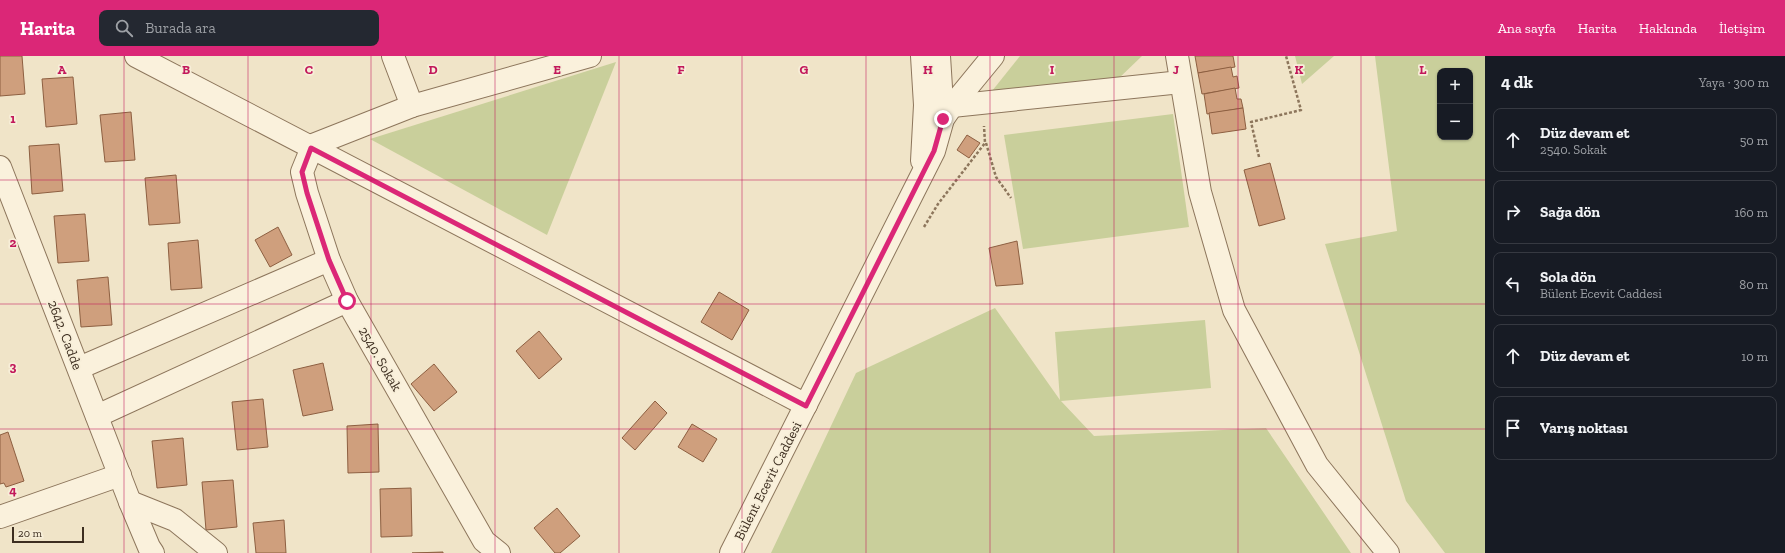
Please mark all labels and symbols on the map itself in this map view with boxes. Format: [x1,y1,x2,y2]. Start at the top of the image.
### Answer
text: A [58,62,67,77]
text: B [182,62,190,77]
text: C [305,62,313,77]
text: D [428,62,438,77]
text: E [553,62,561,77]
text: F [677,62,685,77]
text: G [800,62,809,77]
text: H [923,62,933,77]
text: I [1050,62,1055,77]
text: J [1173,62,1179,77]
text: K [1295,62,1304,77]
text: L [1419,62,1427,77]
route end [934,110,952,128]
text: 1 [10,111,16,126]
text: 2 [10,235,17,250]
route start [338,292,356,310]
street label: 2642. Cadde [44,298,86,373]
street label: 2540. Sokak [355,324,406,395]
text: 3 [10,359,17,374]
street label: Bülent Ecevit Caddesi [731,419,805,543]
text: 4 [9,483,17,498]
scale bar [12,525,84,544]

